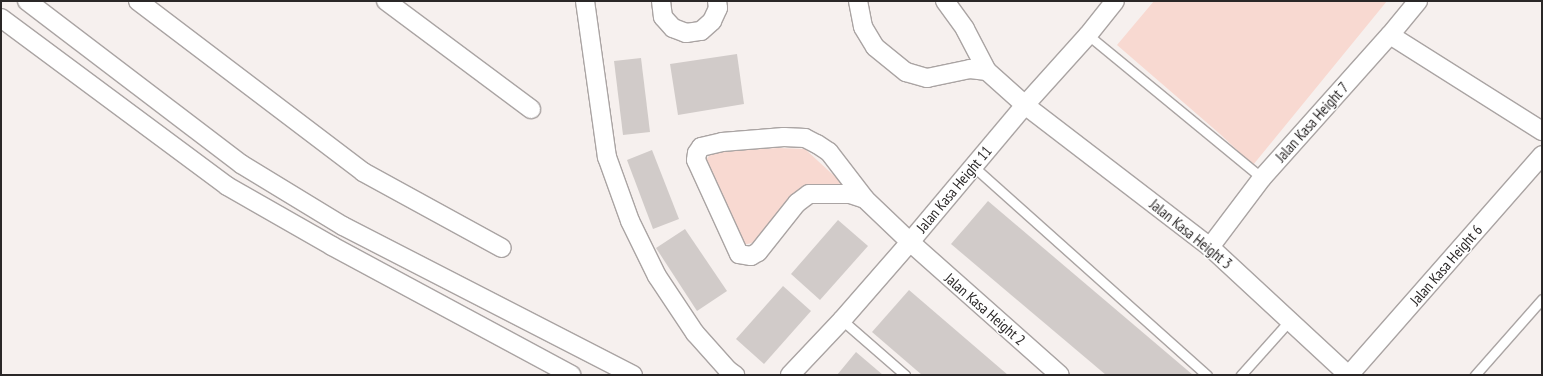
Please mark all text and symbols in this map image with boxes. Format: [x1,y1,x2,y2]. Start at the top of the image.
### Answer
street label: Jalan Kasa Height 7 [1272,79,1352,165]
street label: Jalan Kasa Height 11 [913,142,995,236]
street label: Jalan Kasa Height 3 [1146,195,1236,273]
street label: Jalan Kasa Height 6 [1406,221,1486,309]
street label: Jalan Kasa Height 2 [941,269,1029,349]

